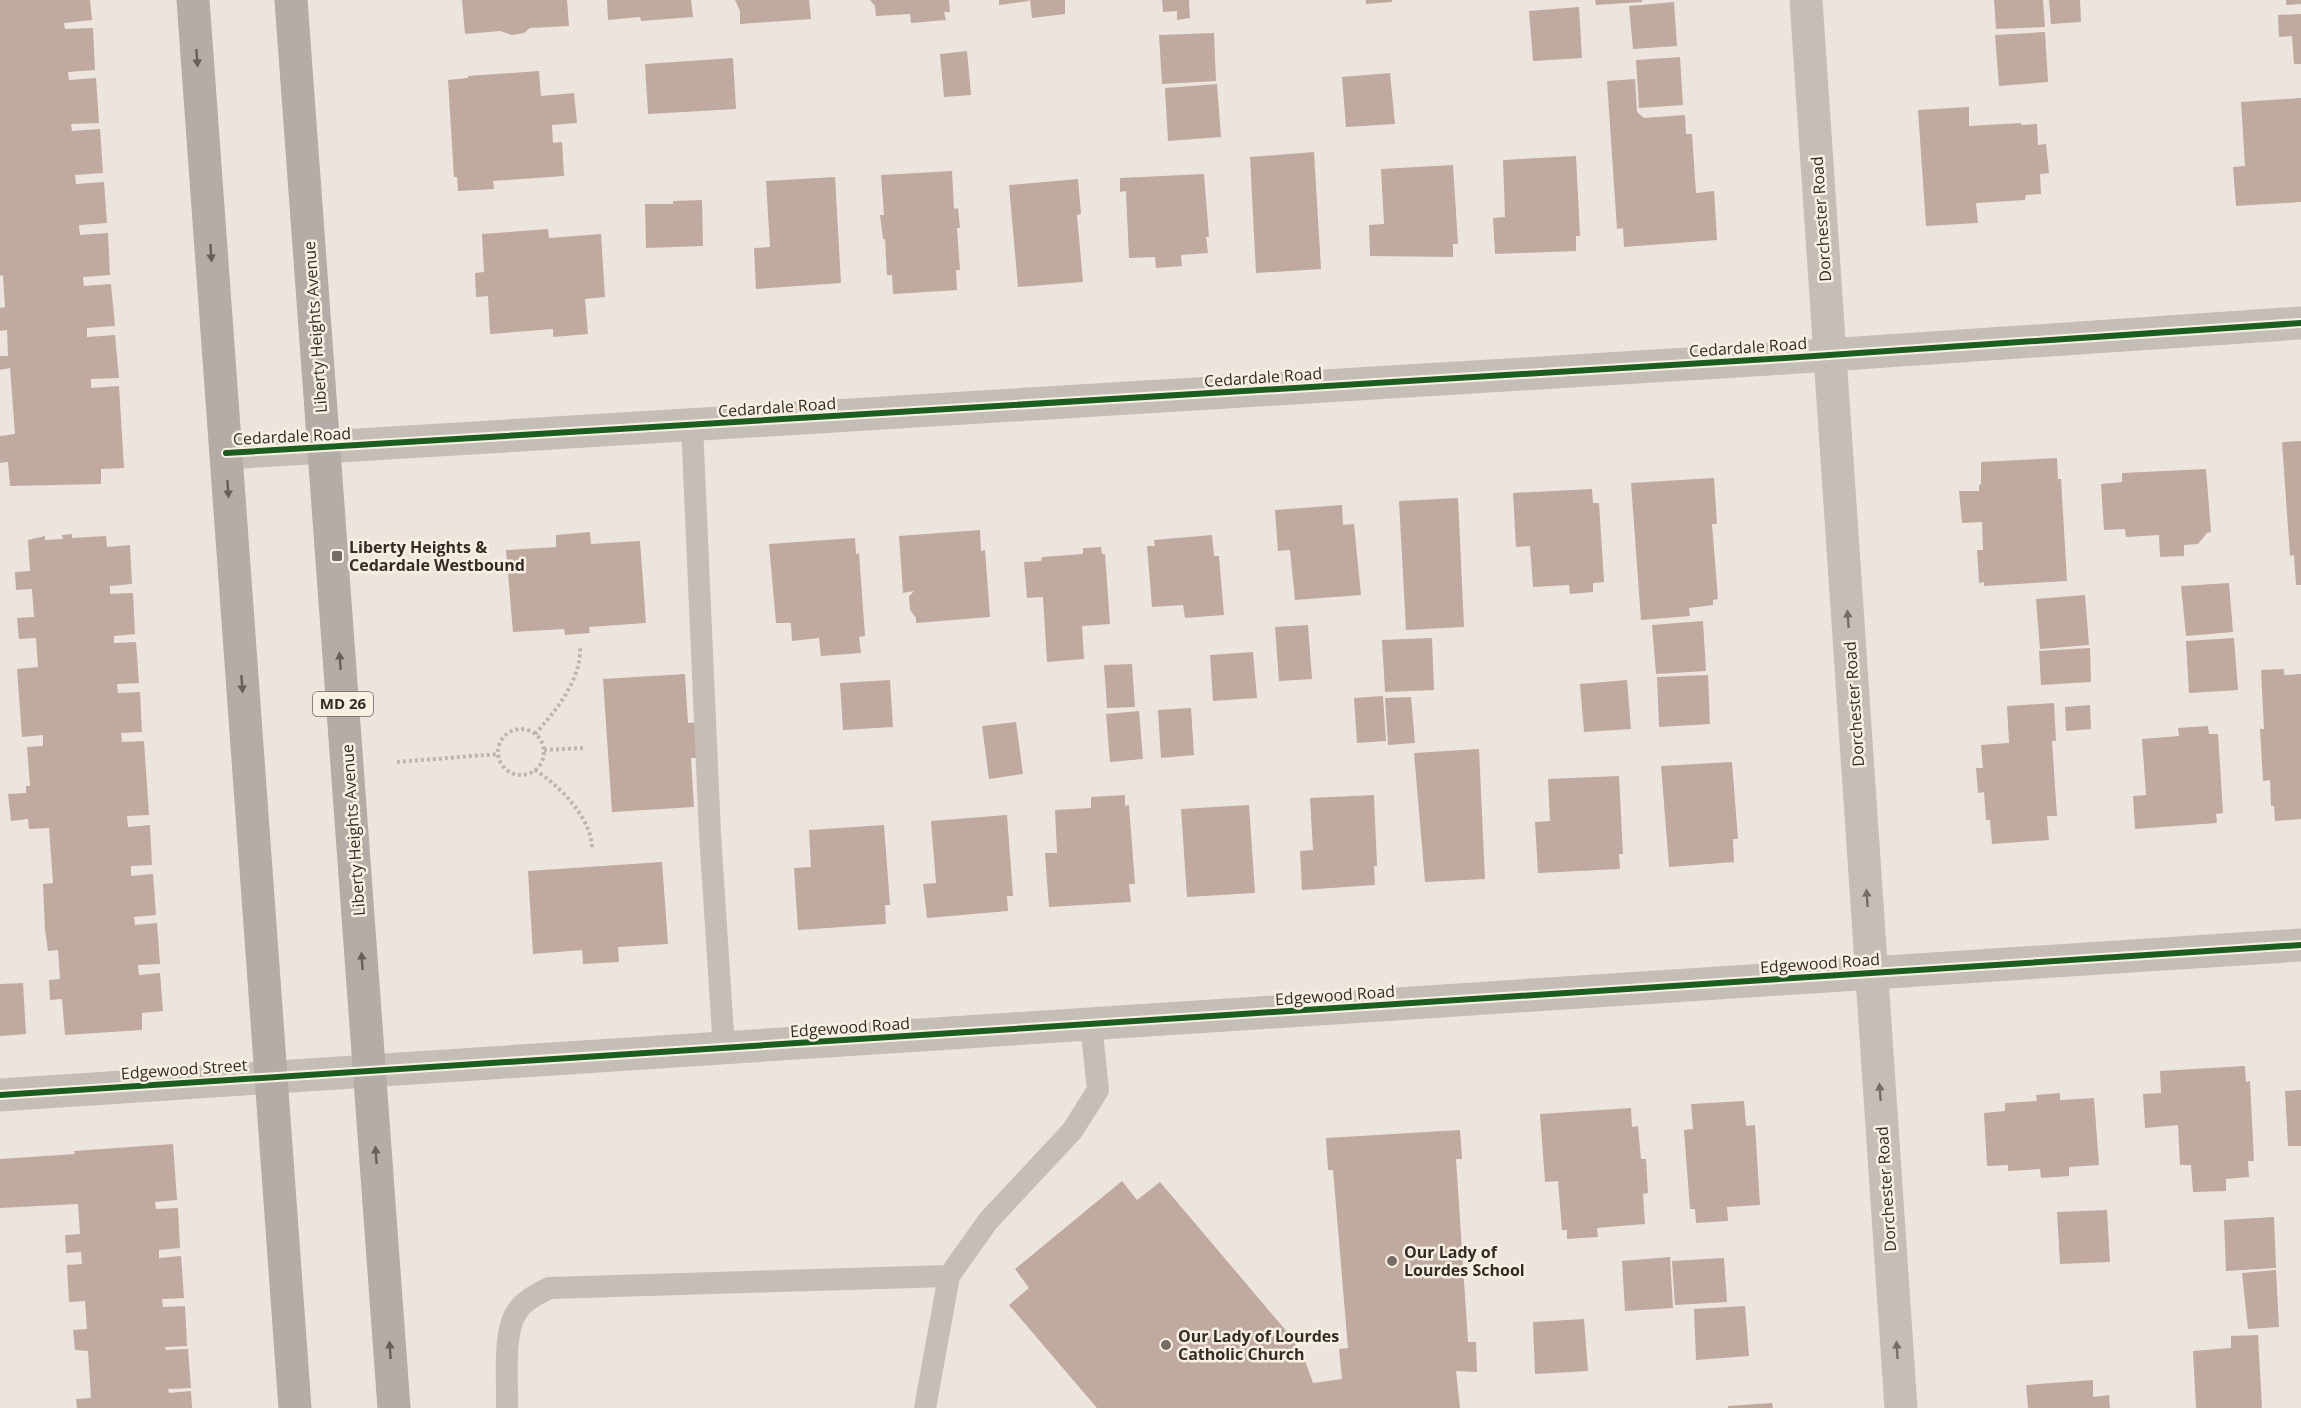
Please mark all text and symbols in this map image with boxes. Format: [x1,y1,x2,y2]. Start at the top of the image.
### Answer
one-way arrow [193,49,202,68]
street label: Dorchester Road [1806,156,1836,282]
street label: Liberty Heights Avenue [298,240,332,414]
one-way arrow [206,243,216,262]
street label: Cedardale Road [1688,332,1808,362]
street label: Cedardale Road [1203,362,1323,392]
street label: Cedardale Road [717,392,837,422]
street label: Cedardale Road [232,422,352,450]
one-way arrow [223,480,233,499]
place label: Liberty Heights & Cedardale Westbound [349,536,525,576]
marker: Liberty Heights & Cedardale Westbound [330,549,344,563]
one-way arrow [1843,610,1853,629]
street label: Dorchester Road [1839,641,1869,767]
one-way arrow [335,652,345,671]
one-way arrow [238,674,247,693]
road number: MD 26 [313,692,373,716]
street label: Liberty Heights Avenue [336,743,370,917]
one-way arrow [1862,888,1871,907]
street label: Edgewood Road [1759,948,1881,978]
one-way arrow [357,951,367,970]
street label: Edgewood Road [1274,980,1396,1010]
street label: Edgewood Road [789,1012,911,1042]
street label: Edgewood Street [120,1054,248,1084]
one-way arrow [1875,1083,1884,1102]
street label: Dorchester Road [1871,1126,1901,1252]
one-way arrow [371,1146,381,1165]
place label: Our Lady of Lourdes School [1404,1241,1525,1281]
marker: Our Lady of Lourdes School [1385,1254,1399,1268]
place label: Our Lady of Lourdes Catholic Church [1178,1325,1339,1365]
marker: Our Lady of Lourdes Catholic Church [1159,1338,1173,1352]
one-way arrow [385,1340,395,1359]
one-way arrow [1892,1340,1902,1359]

